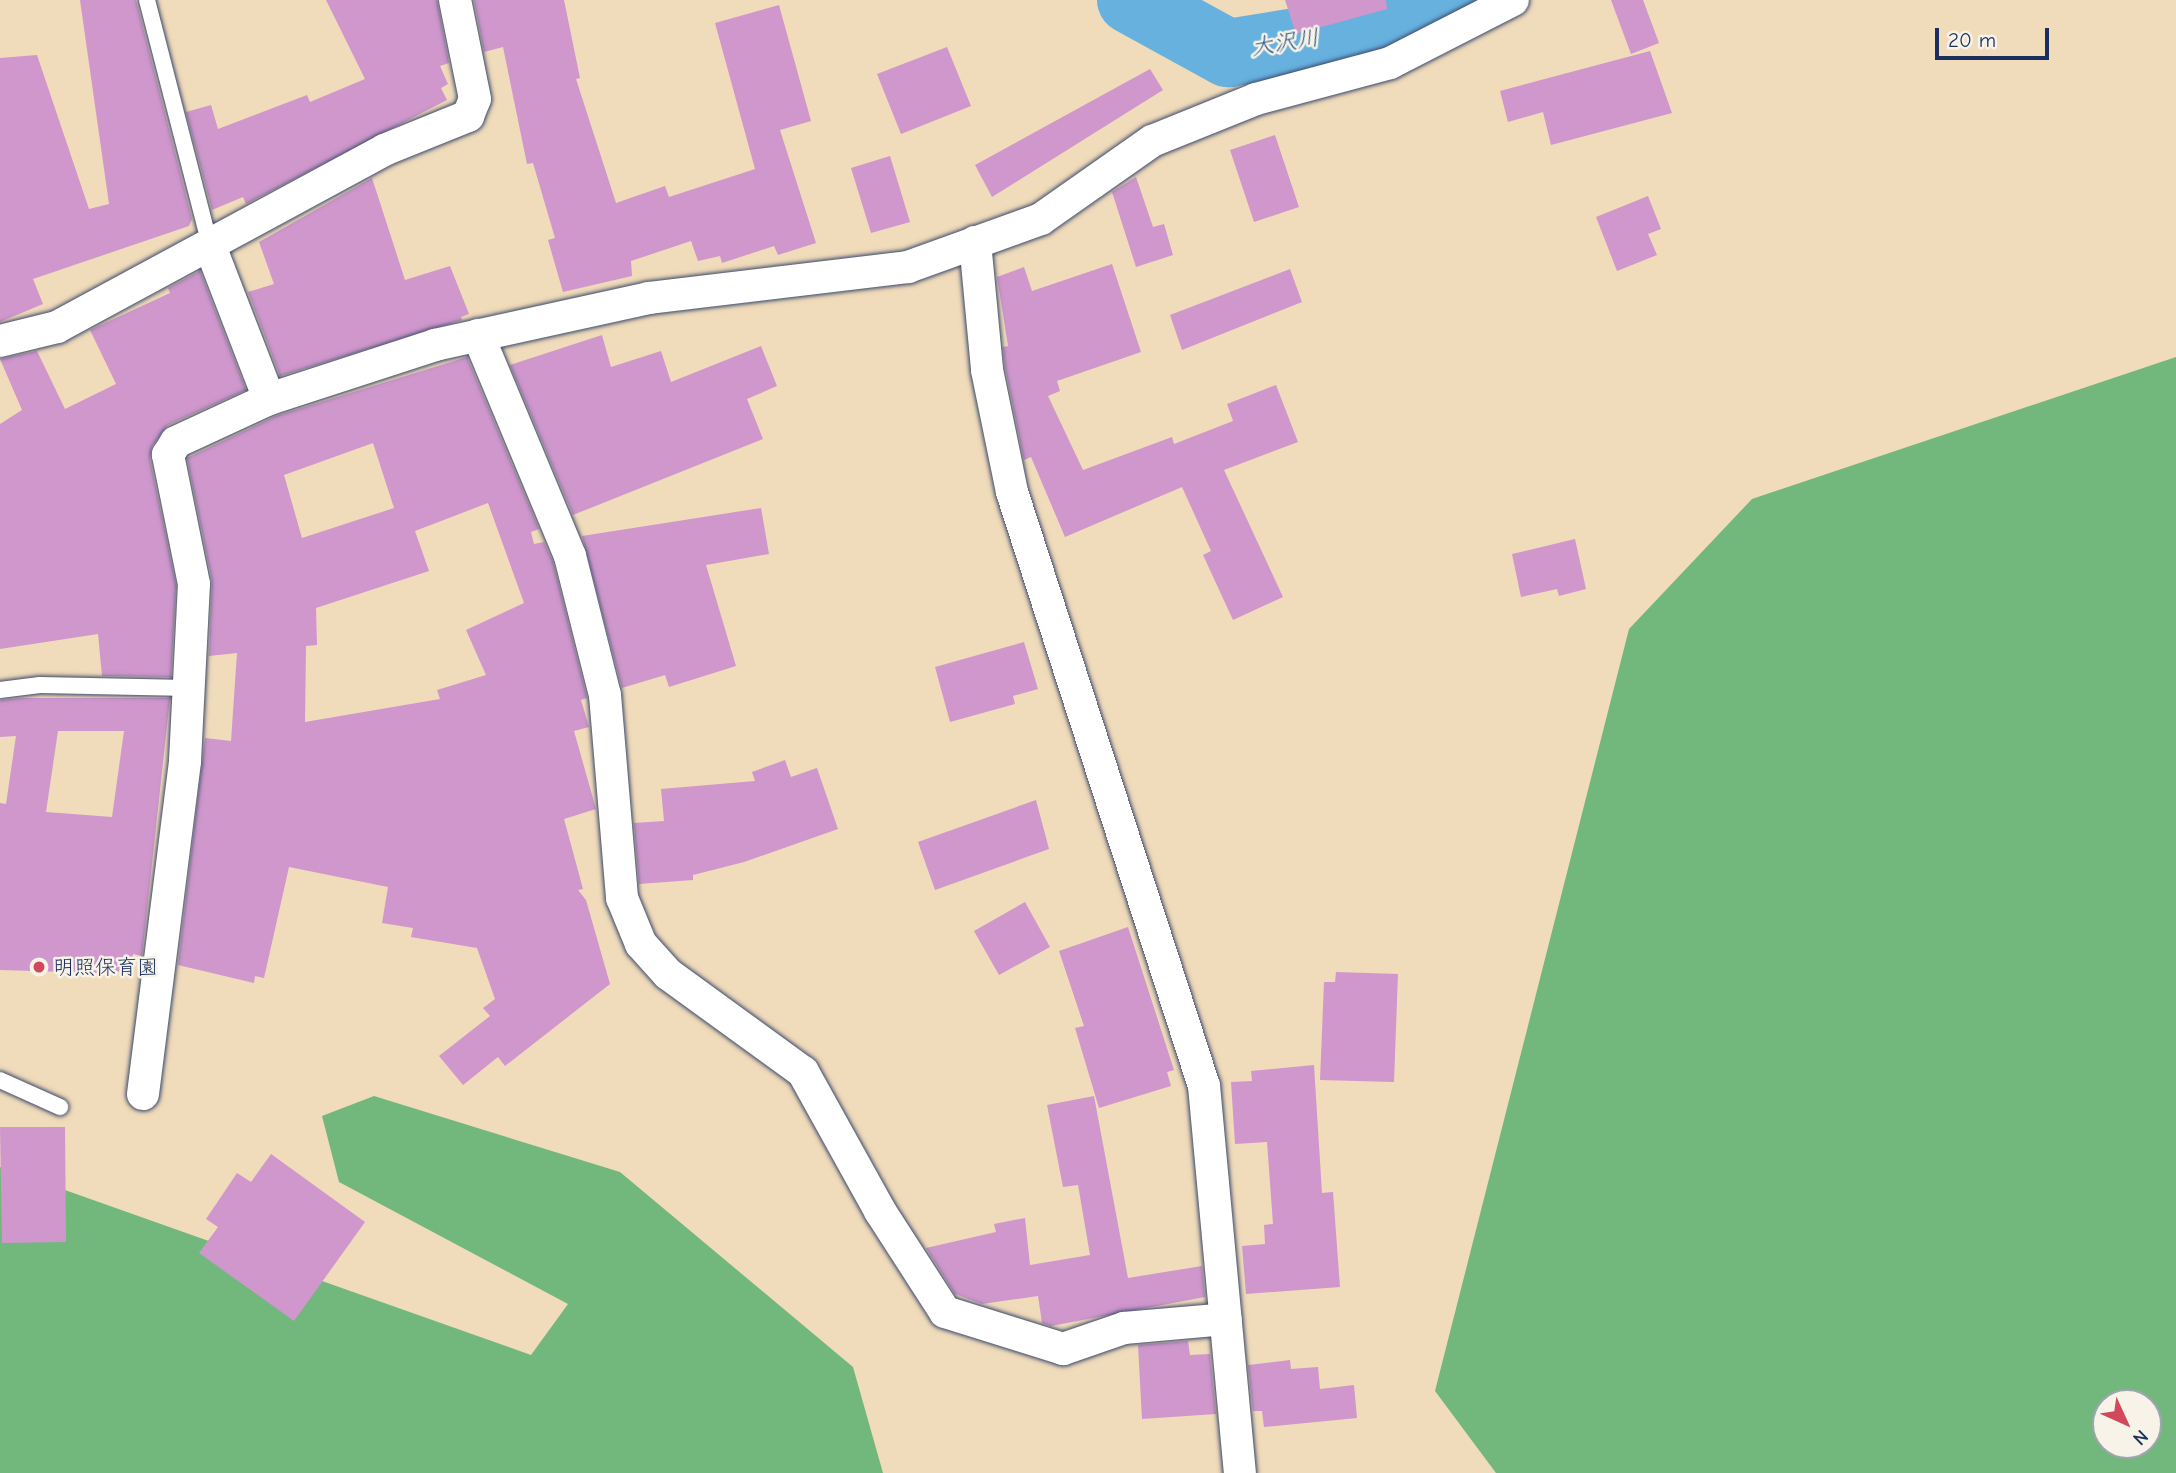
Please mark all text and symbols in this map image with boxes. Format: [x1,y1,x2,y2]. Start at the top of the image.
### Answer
scale bar [1938,14,2052,58]
water label: 大沢川 [1249,24,1321,62]
text: 20 m [1948,28,1996,52]
place label: 明照保育園 [53,954,158,980]
marker: 明照保育園 [31,959,47,975]
north arrow [2092,1389,2162,1459]
text: N [2128,1425,2153,1450]

